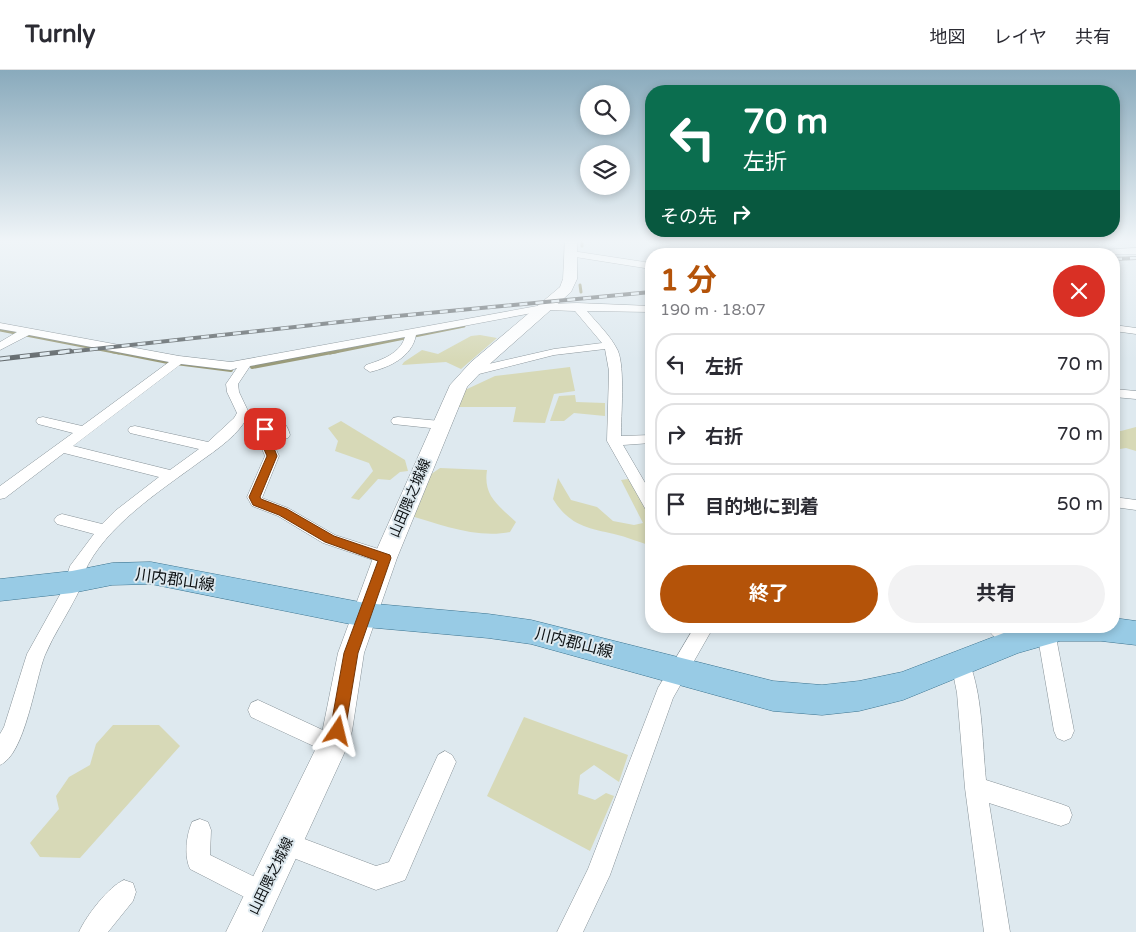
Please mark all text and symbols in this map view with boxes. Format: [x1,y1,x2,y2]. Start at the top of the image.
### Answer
text: Turnly [25,20,95,49]
text: 地図 [930,26,966,48]
text: レイヤ [994,26,1047,48]
text: 共有 [1075,26,1111,48]
map controls [580,85,630,195]
button: search [580,85,630,135]
text: 70 m [743,101,828,143]
icon: left [660,105,725,170]
button: layers [580,145,630,195]
text: 左折 [743,149,787,175]
icon: right [727,200,755,228]
text: その先 [660,206,717,228]
text: 1 分 [660,262,717,299]
button: close [1053,265,1105,317]
text: 190 m · 18:07 [660,300,766,320]
icon: left [662,350,690,378]
text: 70 m [1057,353,1103,375]
text: 左折 [705,356,743,378]
pin [244,408,286,450]
icon: arrive [251,415,279,443]
icon: right [662,420,690,448]
text: 70 m [1057,423,1103,445]
text: 右折 [705,426,743,448]
street label: 山田隈之城線 [386,456,434,540]
icon: arrive [662,490,690,518]
text: 50 m [1057,493,1103,515]
text: 目的地に到着 [705,496,819,518]
street label: 川内郡山線 [134,565,216,595]
button: 終了 [660,565,878,623]
button: 共有 [888,565,1105,623]
street label: 川内郡山線 [533,624,615,662]
position arrow [311,704,363,756]
street label: 山田隈之城線 [245,835,297,917]

